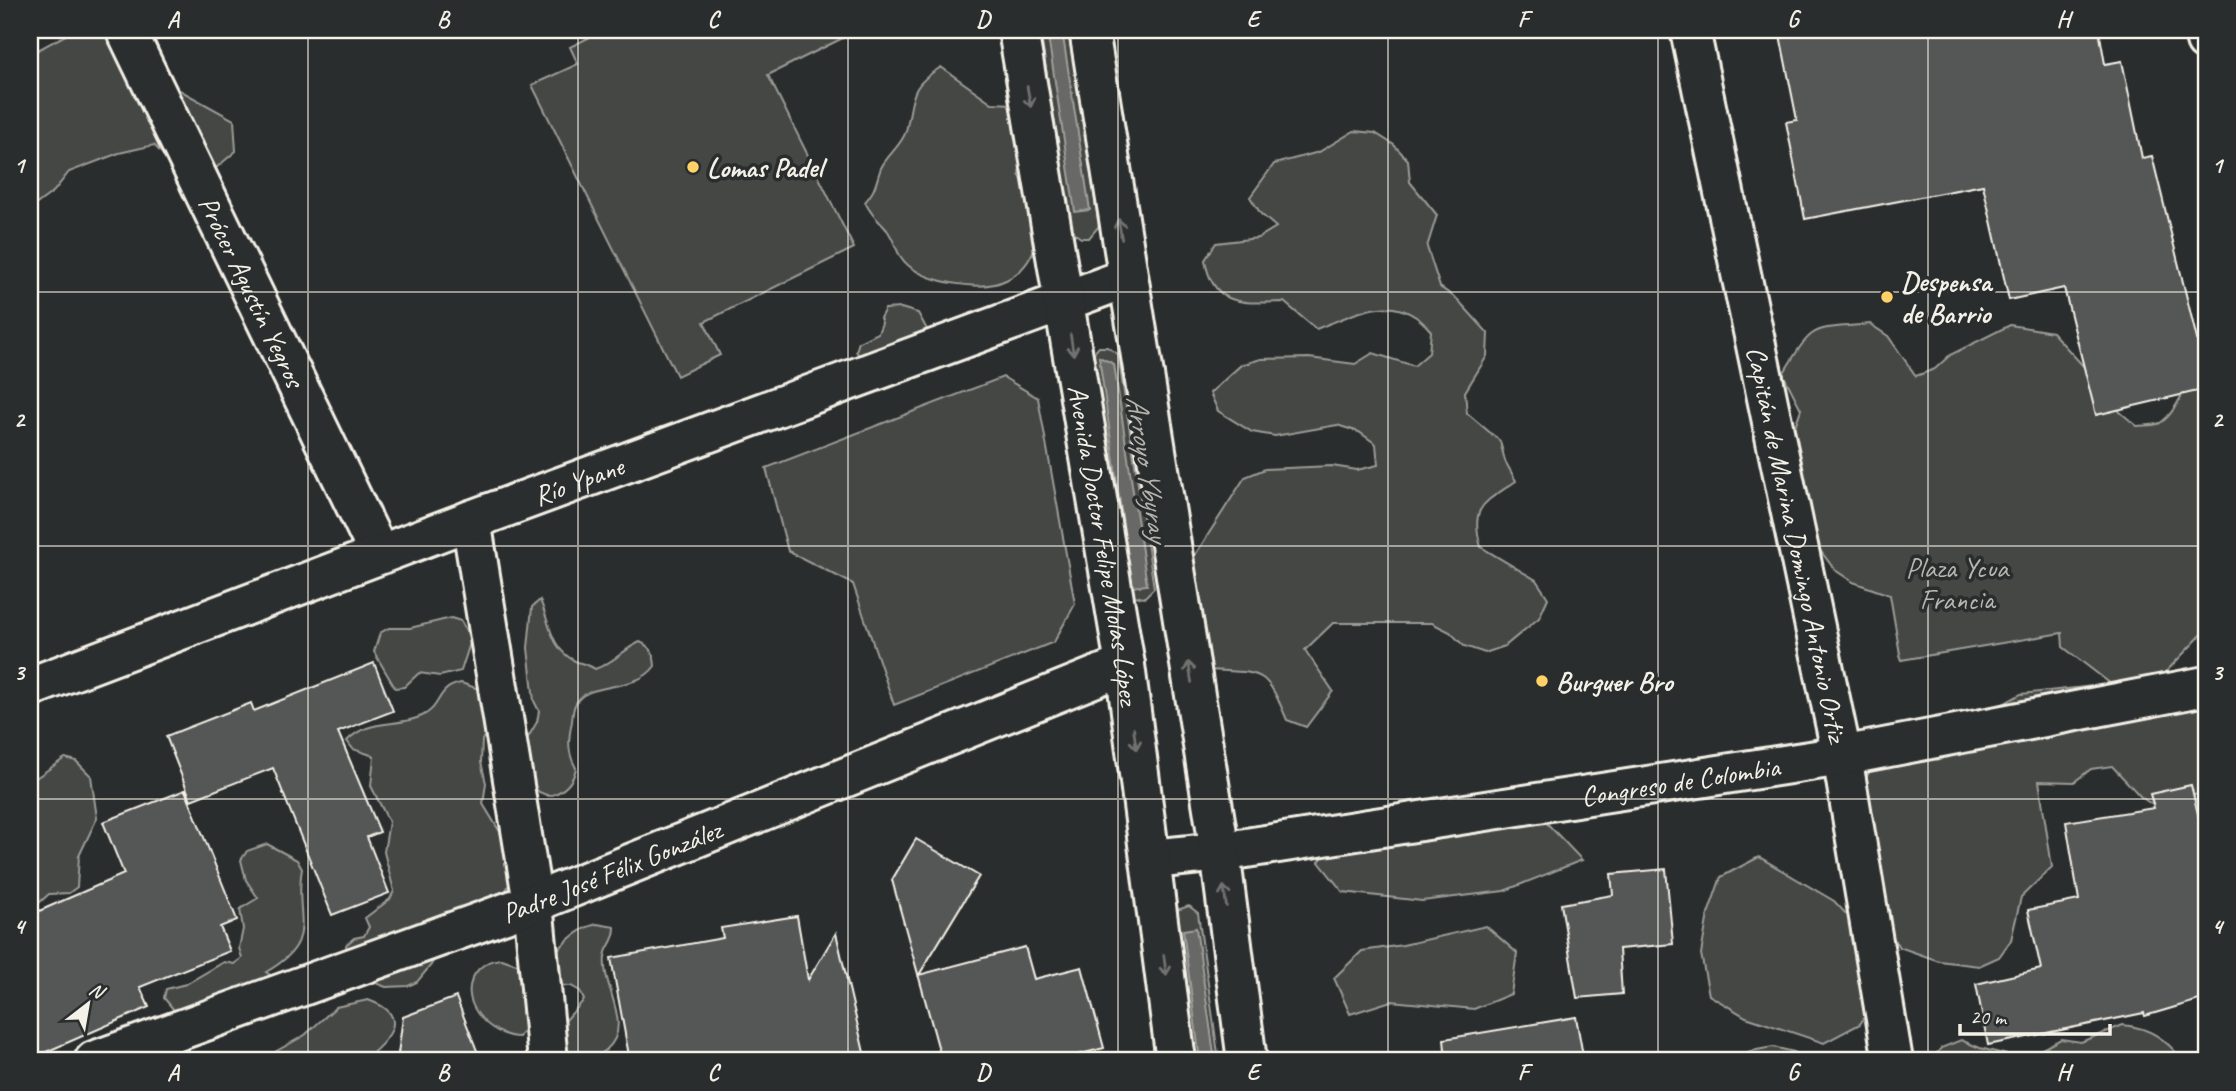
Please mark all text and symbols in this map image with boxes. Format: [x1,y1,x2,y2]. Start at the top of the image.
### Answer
text: A [167,5,181,34]
text: B [437,5,451,34]
text: C [708,5,722,34]
text: D [976,5,992,34]
text: E [1247,5,1263,34]
text: F [1518,5,1534,34]
text: G [1787,5,1802,34]
text: H [2056,5,2074,34]
one-way arrow [1023,85,1037,108]
place label: Lomas Padel [707,150,828,185]
text: 1 [14,151,27,180]
text: 1 [2212,151,2225,180]
marker: Lomas Padel [685,159,701,175]
street label: Prócer Agustín Yegros [191,190,314,395]
one-way arrow [1113,218,1126,241]
place label: Despensa de Barrio [1901,264,1993,331]
marker: Despensa de Barrio [1879,289,1895,305]
one-way arrow [1066,333,1079,356]
street label: Capitán de Marina Domingo Antonio Ortiz [1739,343,1856,748]
street label: Avenida Doctor Felipe Molas López [1060,382,1147,709]
water label: Arroyo Ybyray [1118,393,1179,548]
text: 2 [14,405,27,434]
text: 2 [2212,405,2225,434]
street label: Río Ypane [529,448,630,513]
park label: Plaza Ycua Francia [1906,550,2010,617]
text: 3 [14,658,27,687]
text: 3 [2212,658,2225,687]
one-way arrow [1184,661,1197,684]
place label: Burguer Bro [1556,664,1675,699]
marker: Burguer Bro [1534,673,1550,689]
one-way arrow [1129,727,1142,750]
street label: Congreso de Colombia [1579,749,1784,814]
street label: Padre José Félix González [497,811,728,931]
one-way arrow [1219,886,1232,908]
text: 4 [14,912,27,941]
text: 4 [2212,912,2225,941]
one-way arrow [1158,953,1171,976]
north arrow [52,968,122,1038]
text: N [85,977,110,1005]
scale bar [1960,993,2110,1037]
text: 20 m [1970,1004,2008,1030]
text: A [167,1058,181,1087]
text: B [437,1058,451,1087]
text: C [708,1058,722,1087]
text: D [976,1058,992,1087]
text: E [1247,1058,1263,1087]
text: F [1518,1058,1534,1087]
text: G [1787,1058,1802,1087]
text: H [2056,1058,2074,1087]

